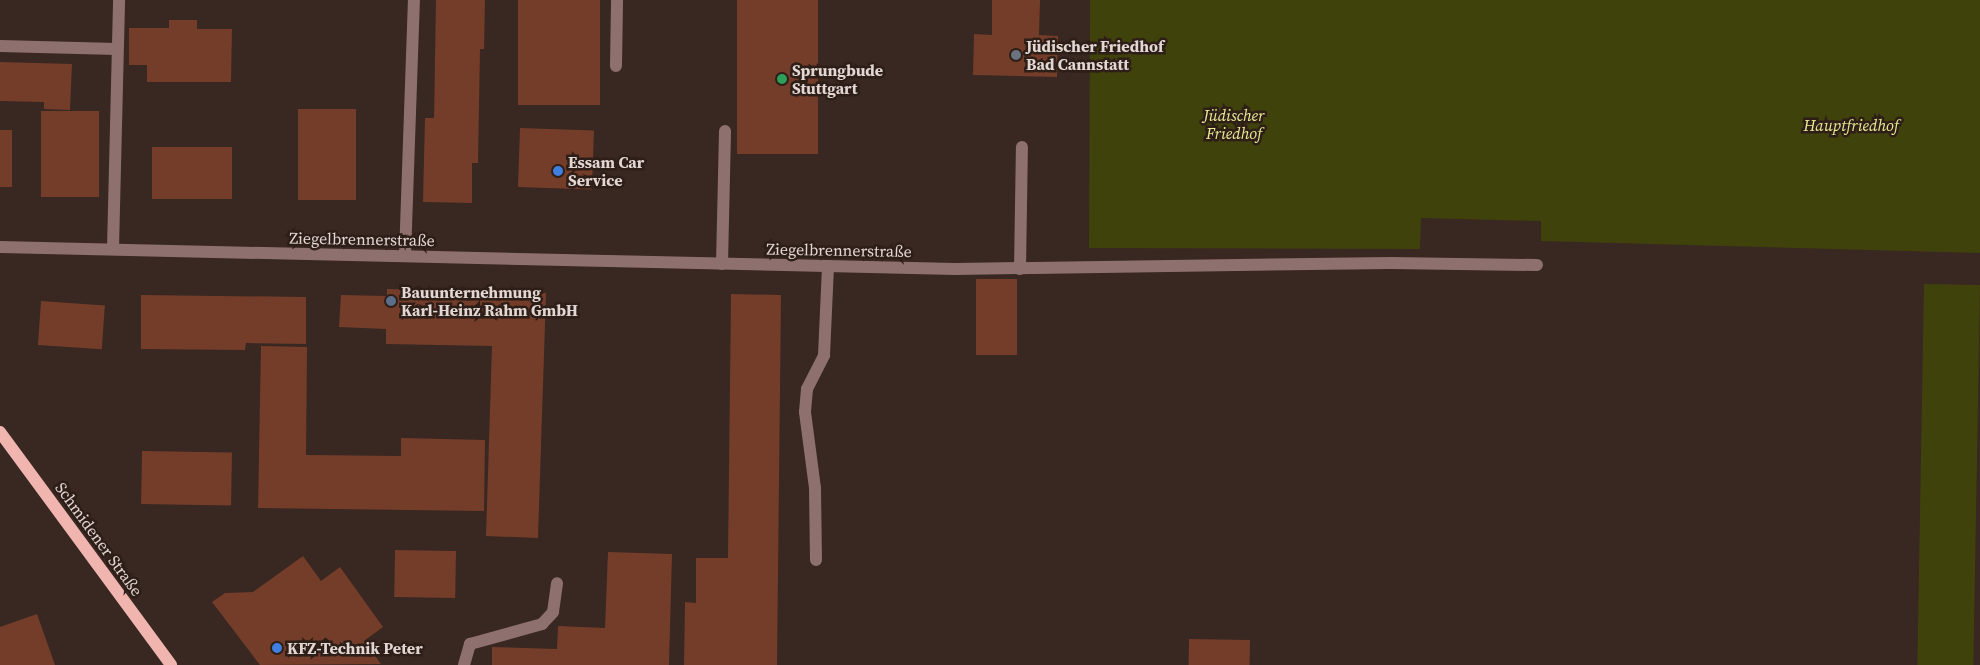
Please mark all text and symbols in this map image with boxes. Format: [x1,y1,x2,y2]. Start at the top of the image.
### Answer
place label: Jüdischer Friedhof Bad Cannstatt [1026,36,1164,74]
marker: Jüdischer Friedhof Bad Cannstatt [1010,49,1022,61]
place label: Sprungbude Stuttgart [792,60,883,98]
marker: Sprungbude Stuttgart [776,73,788,85]
park label: Jüdischer Friedhof [1203,105,1265,143]
park label: Hauptfriedhof [1803,115,1899,135]
place label: Essam Car Service [568,152,644,190]
marker: Essam Car Service [552,165,564,177]
street label: Ziegelbrennerstraße [289,228,435,250]
street label: Ziegelbrennerstraße [766,239,912,261]
place label: Bauunternehmung Karl-Heinz Rahm GmbH [401,282,578,320]
marker: Bauunternehmung Karl-Heinz Rahm GmbH [385,295,397,307]
street label: Schmidener Straße [51,478,147,600]
place label: KFZ-Technik Peter [287,638,423,658]
marker: KFZ-Technik Peter [271,642,283,654]

